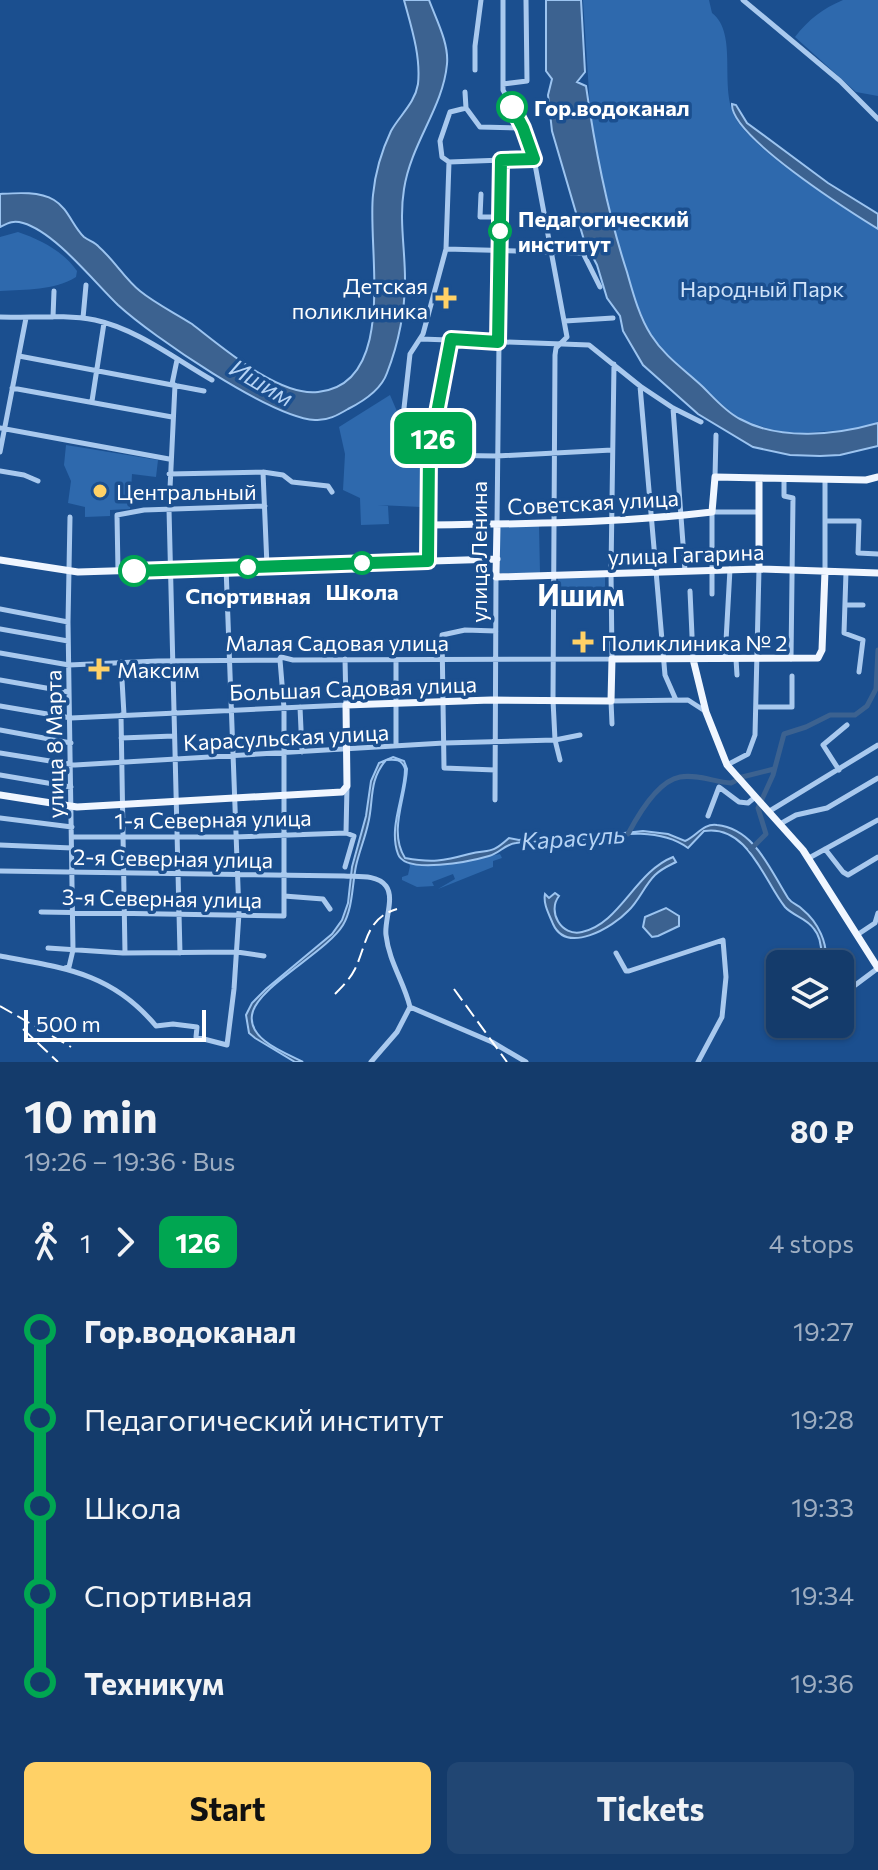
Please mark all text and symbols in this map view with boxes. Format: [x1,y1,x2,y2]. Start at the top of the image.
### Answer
marker: Гор.водоканал [497,92,527,122]
place label: Гор.водоканал [534,94,690,121]
place label: Педагогический институт [518,205,689,257]
marker: Педагогический институт [489,220,511,242]
place label: Детская поликлиника [292,272,428,324]
park label: Народный Парк [680,275,844,302]
marker: Детская поликлиника [435,287,457,309]
water label: Ишим [225,352,299,412]
line badge: 126 [387,412,479,464]
text: 126 [410,421,456,455]
place label: Центральный [116,478,257,505]
street label: улица Ленина [465,481,492,623]
marker: Центральный [91,482,109,500]
street label: Советская улица [507,484,679,520]
street label: улица Гагарина [607,538,765,570]
marker: Школа [351,552,373,574]
unlabelled marker [119,556,149,586]
marker: Спортивная [237,556,259,578]
district label: Ишим [537,575,625,612]
place label: Школа [326,578,398,605]
place label: Спортивная [185,582,311,609]
street label: Малая Садовая улица [225,629,449,656]
place label: Поликлиника № 2 [601,629,788,656]
marker: Поликлиника № 2 [572,631,594,653]
place label: Максим [117,656,200,683]
marker: Максим [88,658,110,680]
street label: улица 8 Марта [39,669,69,819]
street label: Большая Садовая улица [229,670,477,706]
street label: Карасульская улица [182,718,390,756]
street label: 1-я Северная улица [114,804,312,834]
water label: Карасуль [520,819,626,855]
street label: 2-я Северная улица [73,843,273,873]
street label: 3-я Северная улица [62,883,262,913]
map controls [766,950,854,1038]
button: layers [766,950,854,1038]
scale bar [24,1006,206,1042]
text: 500 m [36,1010,101,1037]
text: 10 min [24,1088,158,1142]
text: 80 ₽ [790,1112,854,1149]
text: 19:26 – 19:36 · Bus [24,1145,235,1176]
icon: walk [24,1220,68,1264]
icon: forward [103,1220,147,1264]
text: 126 [175,1225,221,1259]
text: 1 [80,1227,91,1258]
text: 4 stops [769,1227,854,1258]
text: Гор.водоканал [84,1312,296,1349]
text: 19:27 [793,1315,854,1346]
text: Педагогический институт [84,1400,444,1437]
text: 19:28 [791,1403,854,1434]
text: Школа [84,1488,181,1525]
text: 19:33 [791,1491,854,1522]
text: Спортивная [84,1576,253,1613]
text: 19:34 [791,1579,854,1610]
text: Техникум [84,1664,224,1701]
text: 19:36 [790,1667,854,1698]
button: Start [24,1762,431,1854]
button: Tickets [447,1762,854,1854]

